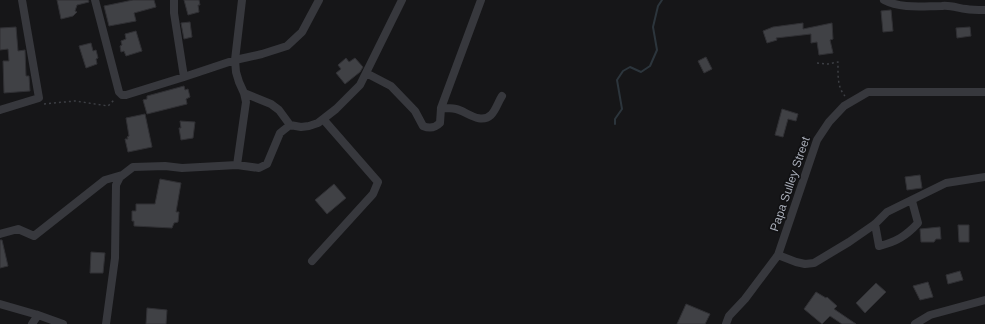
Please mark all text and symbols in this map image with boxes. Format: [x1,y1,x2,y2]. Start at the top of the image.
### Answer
street label: Papa Sulley Street [767,134,813,233]

